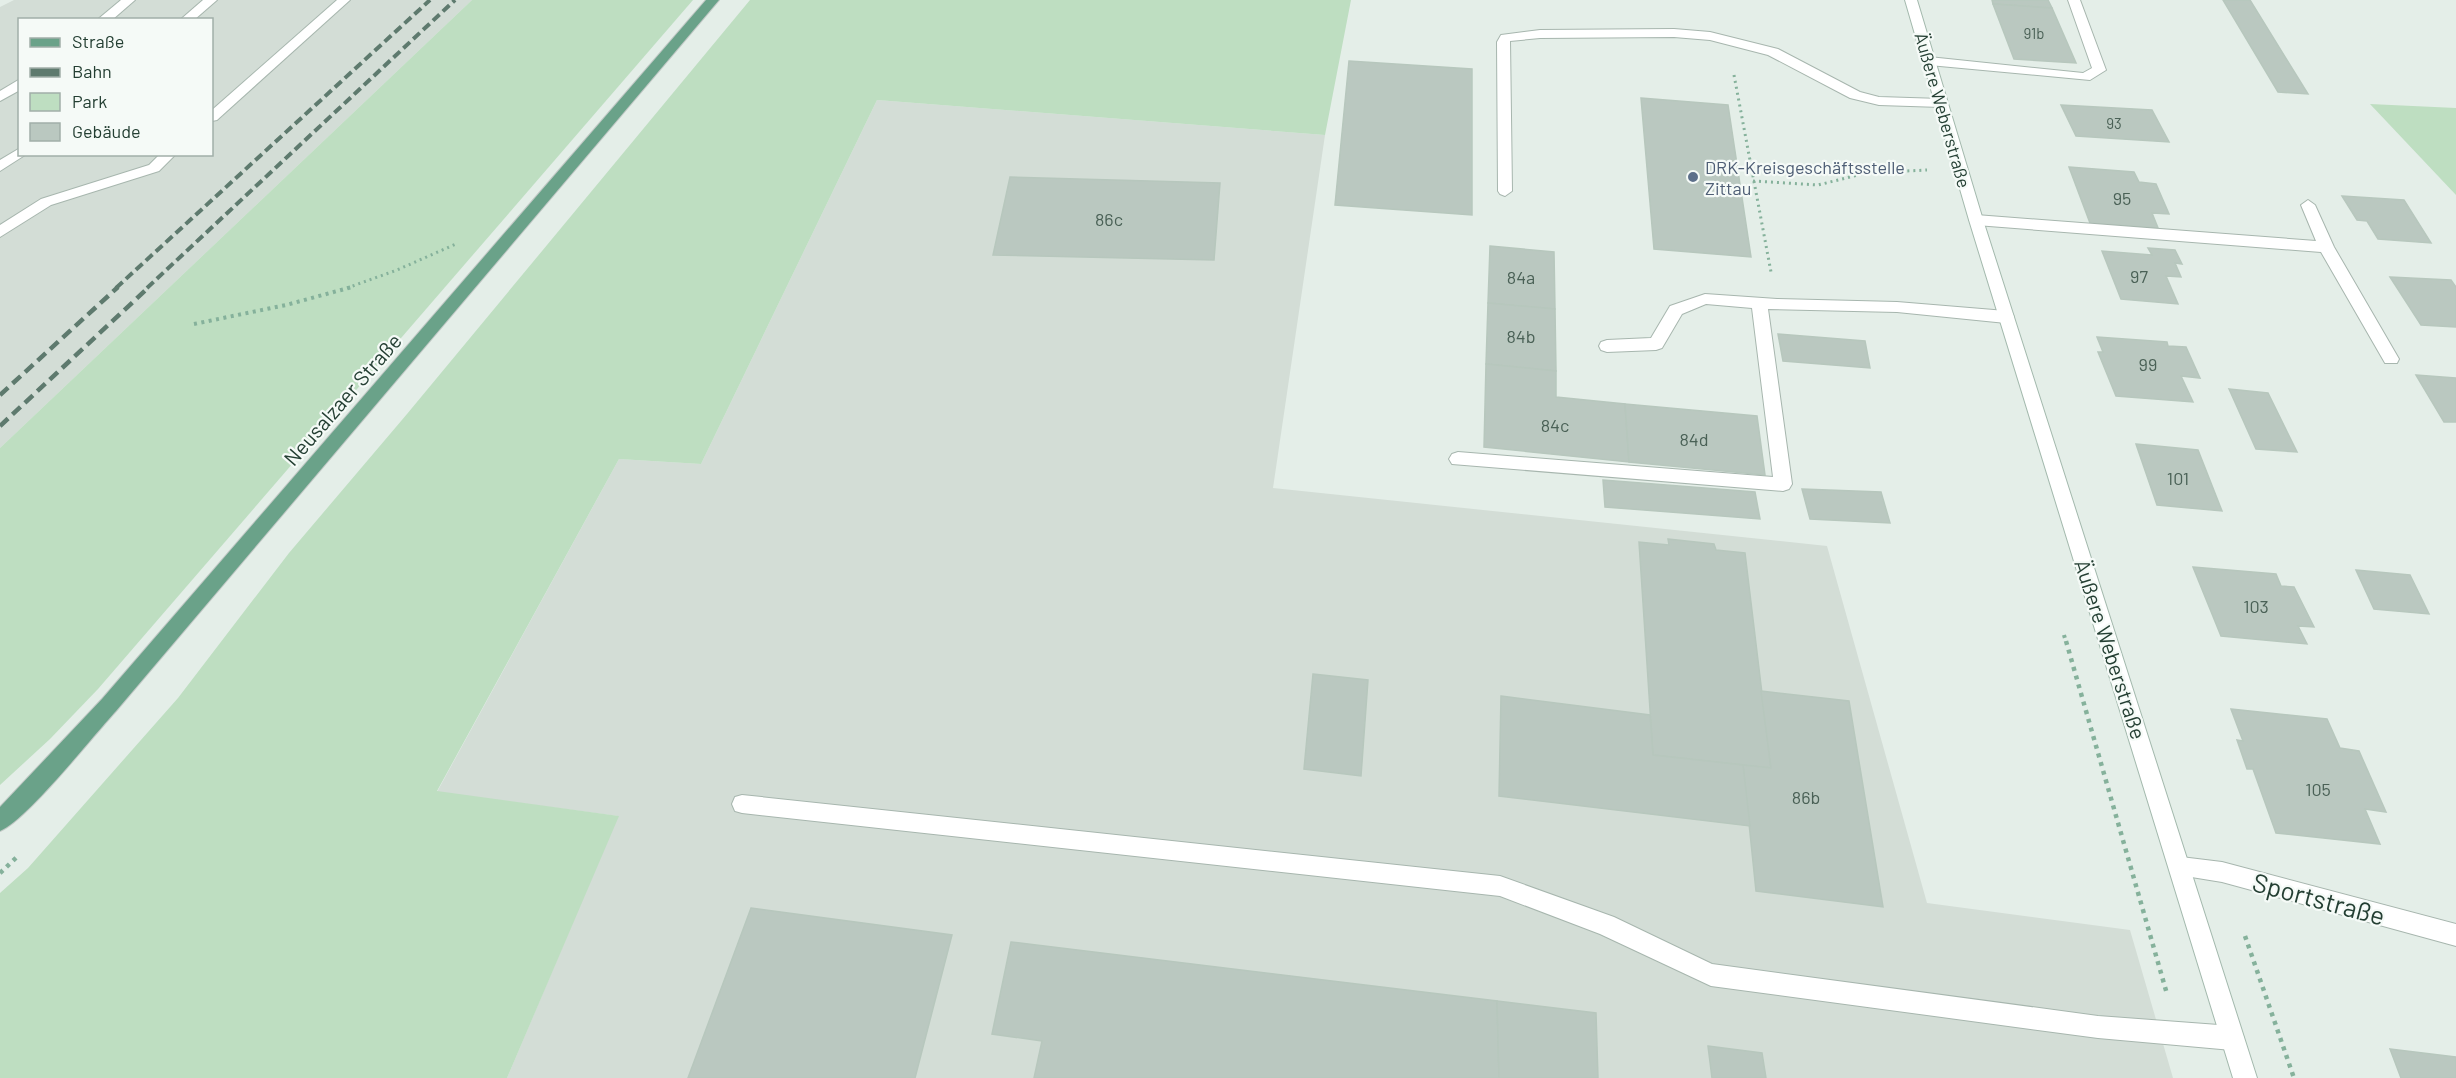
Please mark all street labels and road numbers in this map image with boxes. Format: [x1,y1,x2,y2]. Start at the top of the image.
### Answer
street label: Äußere Weberstraße [1910,30,1976,190]
street label: Neusalzaer Straße [278,328,406,470]
street label: Äußere Weberstraße [2070,556,2152,742]
street label: Sportstraße [2249,865,2389,931]

